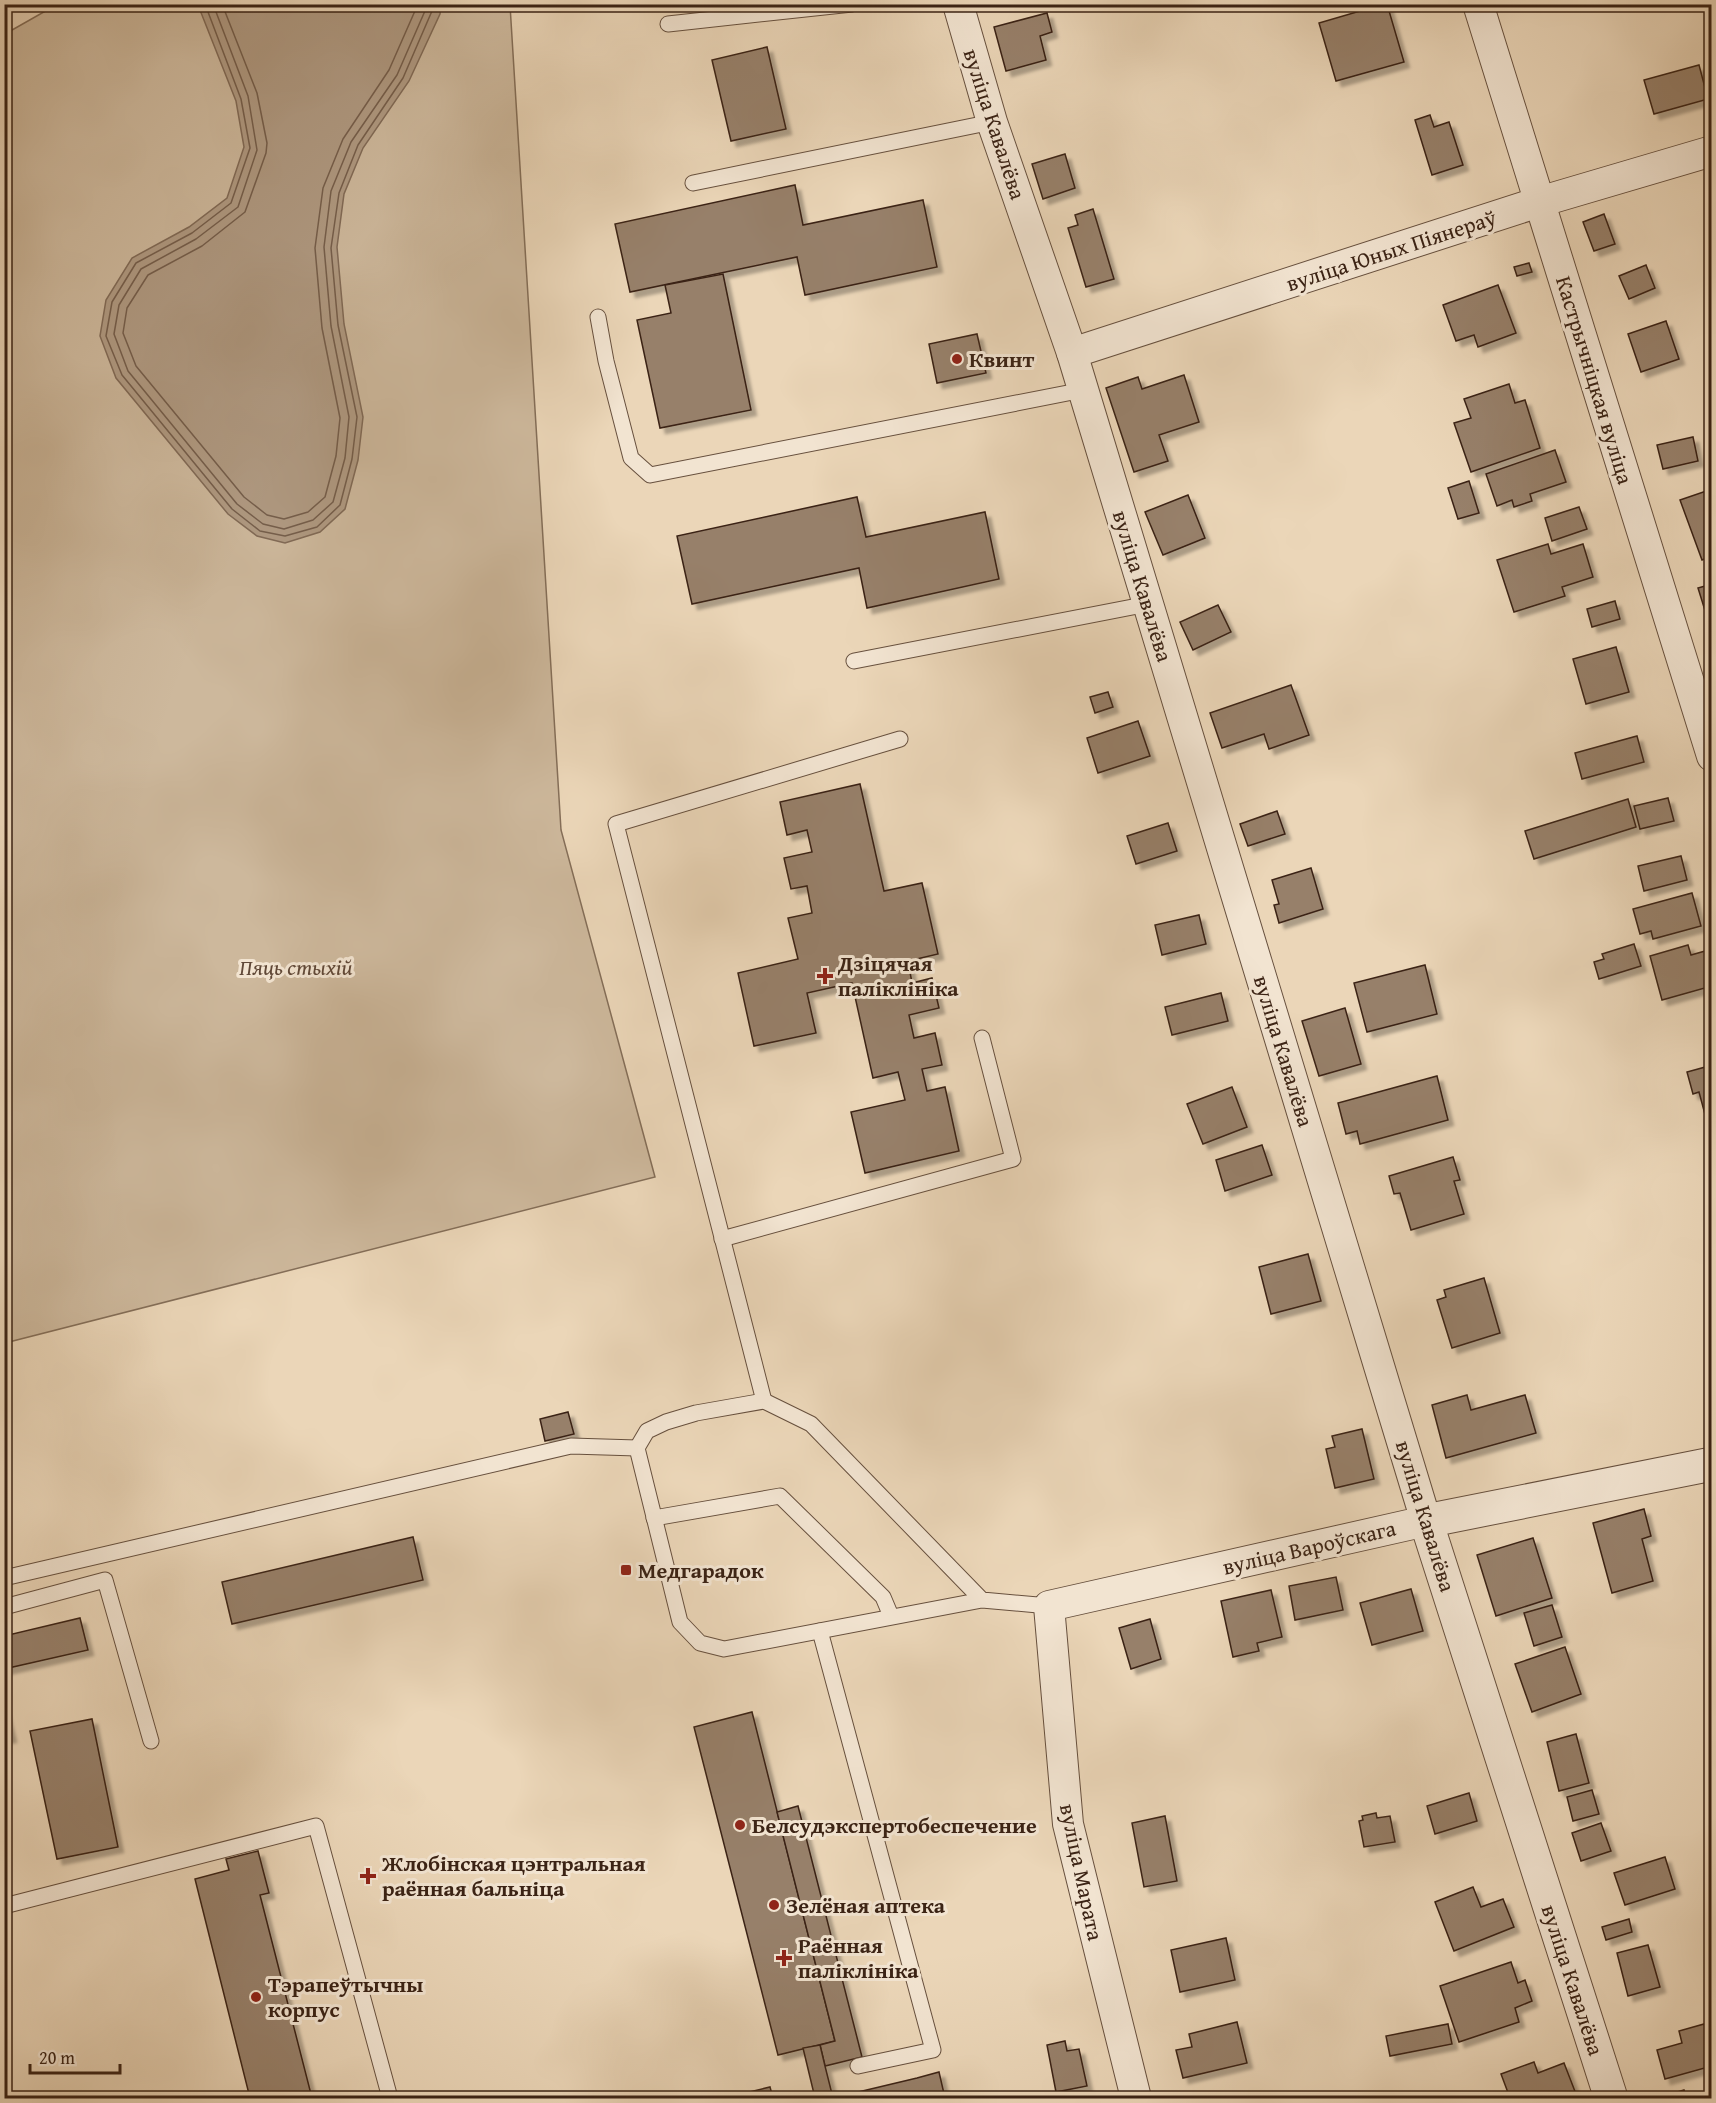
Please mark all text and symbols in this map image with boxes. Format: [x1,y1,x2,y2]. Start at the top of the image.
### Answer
street label: вуліца Кавалёва [956,44,1035,204]
street label: вуліца Юных Піянераў [1282,201,1500,299]
street label: Кастрычніцкая вуліца [1548,272,1642,488]
place label: Квинт [969,343,1035,375]
marker: Квинт [950,352,964,366]
street label: вуліца Кавалёва [1105,506,1181,666]
place label: Дзіцячая паліклініка [837,947,959,1004]
park label: Пяць стыхій [239,951,353,983]
marker: Дзіцячая паліклініка [816,967,834,985]
street label: вуліца Кавалёва [1246,971,1322,1131]
street label: вуліца Кавалёва [1388,1436,1464,1596]
street label: вуліца Вароўскага [1219,1511,1399,1582]
place label: Медгарадок [638,1554,764,1586]
marker: Медгарадок [619,1563,633,1577]
street label: вуліца Марата [1052,1801,1112,1944]
place label: Белсудэкспертобеспечение [752,1809,1037,1841]
marker: Белсудэкспертобеспечение [733,1818,747,1832]
place label: Жлобінская цэнтральная раённая бальніца [381,1847,646,1904]
marker: Жлобінская цэнтральная раённая бальніца [359,1867,377,1885]
place label: Зелёная аптека [786,1889,946,1921]
marker: Зелёная аптека [767,1898,781,1912]
street label: вуліца Кавалёва [1534,1900,1613,2060]
place label: Раённая паліклініка [798,1929,919,1986]
marker: Раённая паліклініка [775,1949,793,1967]
place label: Тэрапеўтычны корпус [268,1968,423,2025]
marker: Тэрапеўтычны корпус [249,1990,263,2004]
scale bar [30,2037,120,2075]
text: 20 m [39,2044,75,2071]

